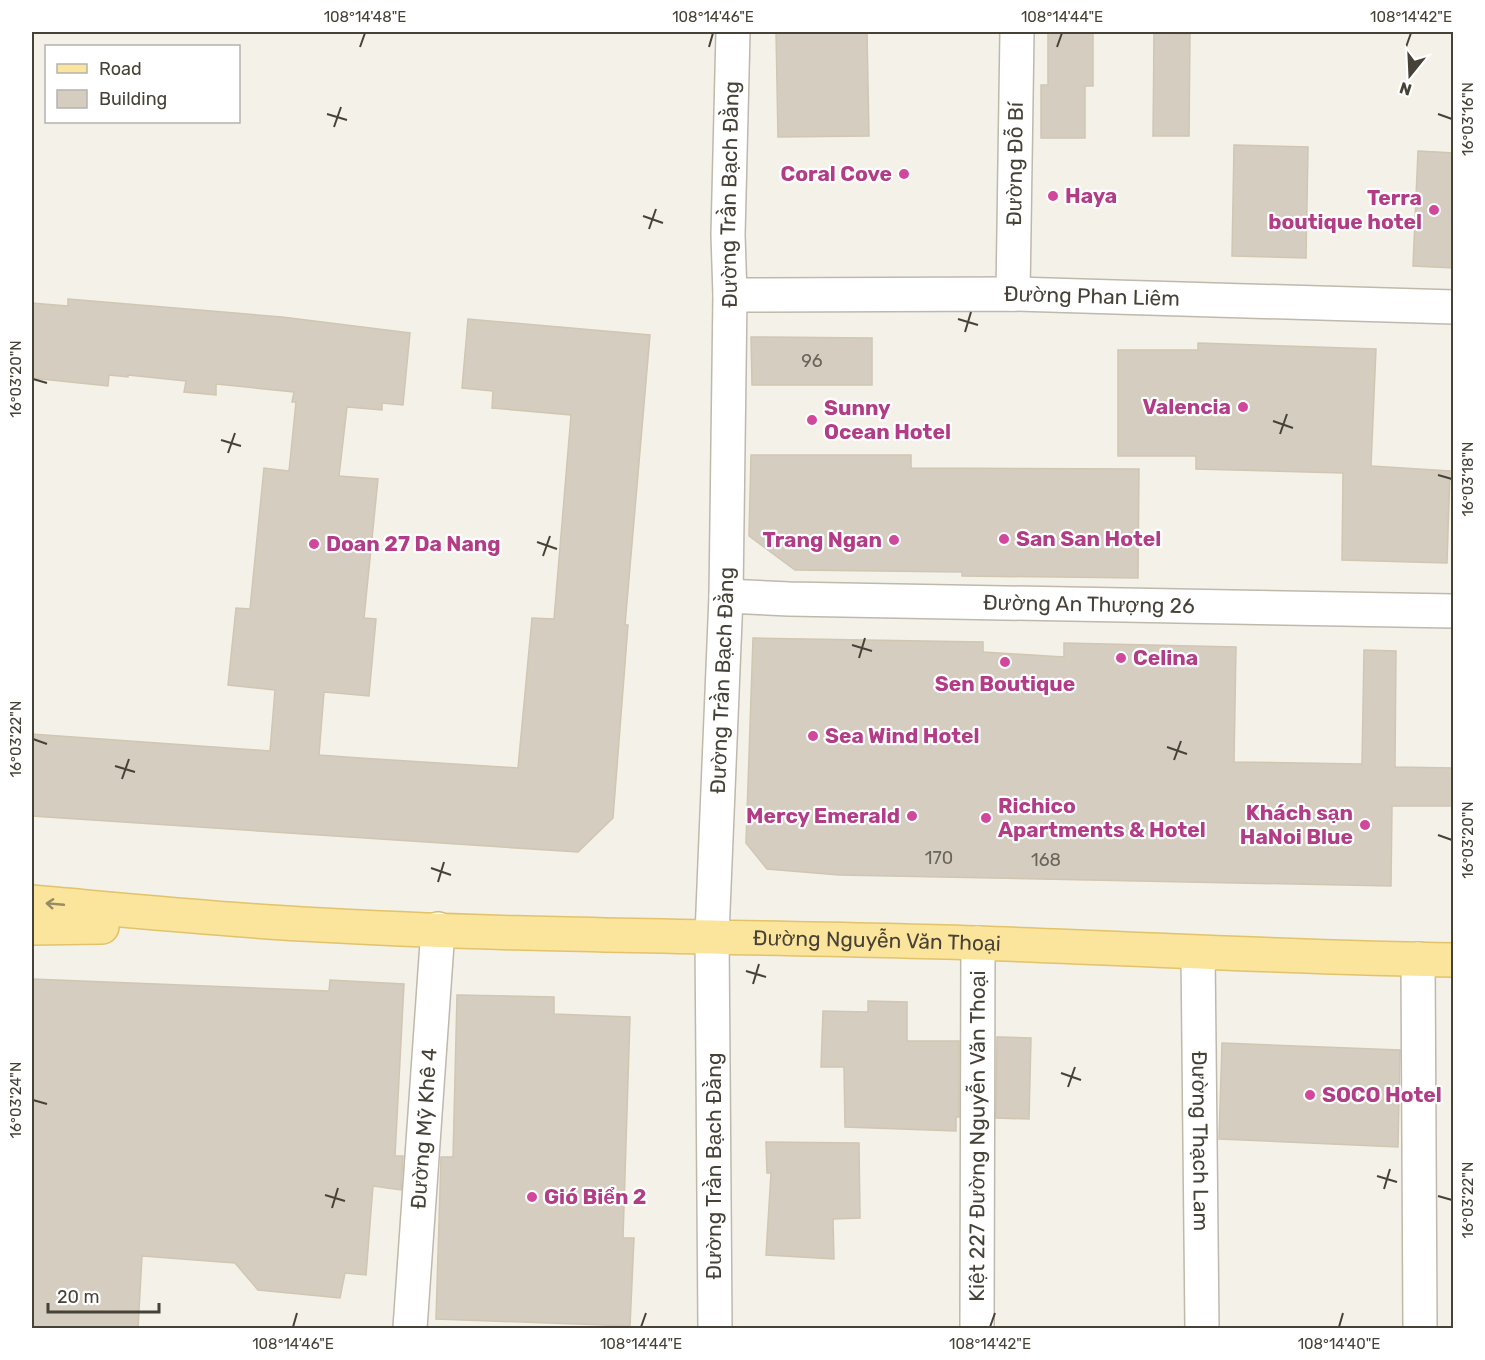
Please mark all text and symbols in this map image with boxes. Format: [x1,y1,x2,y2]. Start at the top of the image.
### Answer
text: 108°14'48"E [324,8,406,26]
text: 108°14'46"E [672,8,754,26]
text: 108°14'44"E [1021,8,1103,26]
text: 108°14'42"E [1370,8,1452,26]
legend [45,45,240,123]
north arrow [1380,45,1440,105]
text: Road [99,58,142,80]
text: N [1397,78,1414,100]
street label: Đường Trần Bạch Đằng [715,81,744,308]
text: 16°03'16"N [1459,82,1477,156]
text: Building [99,88,167,110]
street label: Đường Đỗ Bí [1001,101,1028,226]
place label: Coral Cove [780,161,892,186]
marker: Coral Cove [897,167,911,181]
place label: Haya [1065,183,1117,208]
place label: Terra boutique hotel [1268,185,1422,234]
marker: Haya [1046,189,1060,203]
marker: Terra boutique hotel [1427,203,1441,217]
street label: Đường Phan Liêm [1004,281,1180,311]
text: 16°03'20"N [7,340,25,418]
house number: 96 [801,350,823,372]
place label: Valencia [1143,394,1231,419]
place label: Sunny Ocean Hotel [824,395,951,444]
marker: Valencia [1236,400,1250,414]
marker: Sunny Ocean Hotel [805,413,819,427]
text: 16°03'18"N [1459,441,1477,517]
place label: San San Hotel [1016,526,1161,551]
place label: Trang Ngan [763,527,882,552]
place label: Doan 27 Da Nang [326,531,501,556]
marker: San San Hotel [997,532,1011,546]
marker: Trang Ngan [887,533,901,547]
marker: Doan 27 Da Nang [307,537,321,551]
street label: Đường Trần Bạch Đằng [705,567,738,794]
street label: Đường An Thượng 26 [983,590,1195,618]
place label: Celina [1133,645,1198,670]
marker: Celina [1114,651,1128,665]
marker: Sen Boutique [998,655,1012,669]
place label: Sen Boutique [935,671,1075,696]
text: 16°03'22"N [7,701,25,777]
place label: Sea Wind Hotel [825,723,980,748]
marker: Sea Wind Hotel [806,729,820,743]
place label: Richico Apartments & Hotel [998,793,1206,842]
place label: Khách sạn HaNoi Blue [1240,800,1353,849]
text: 16°03'20"N [1459,801,1477,879]
place label: Mercy Emerald [746,803,900,828]
marker: Mercy Emerald [905,809,919,823]
marker: Richico Apartments & Hotel [979,811,993,825]
marker: Khách sạn HaNoi Blue [1358,818,1372,832]
house number: 170 [925,847,953,869]
house number: 168 [1031,849,1061,871]
one-way arrow [45,898,65,909]
street label: Đường Nguyễn Văn Thoại [753,925,1001,956]
street label: Kiệt 227 Đường Nguyễn Văn Thoại [964,970,990,1302]
street label: Đường Mỹ Khê 4 [405,1047,442,1210]
street label: Đường Thạch Lam [1187,1051,1214,1231]
street label: Đường Trần Bạch Đằng [701,1053,726,1279]
text: 16°03'24"N [7,1062,25,1138]
place label: SOCO Hotel [1322,1082,1442,1107]
marker: SOCO Hotel [1303,1088,1317,1102]
text: 16°03'22"N [1459,1162,1477,1238]
place label: Gió Biển 2 [544,1184,647,1209]
marker: Gió Biển 2 [525,1190,539,1204]
scale bar [48,1276,159,1314]
text: 20 m [57,1286,99,1308]
text: 108°14'46"E [252,1335,334,1353]
text: 108°14'44"E [600,1335,682,1353]
text: 108°14'42"E [949,1335,1031,1353]
text: 108°14'40"E [1298,1335,1380,1353]

